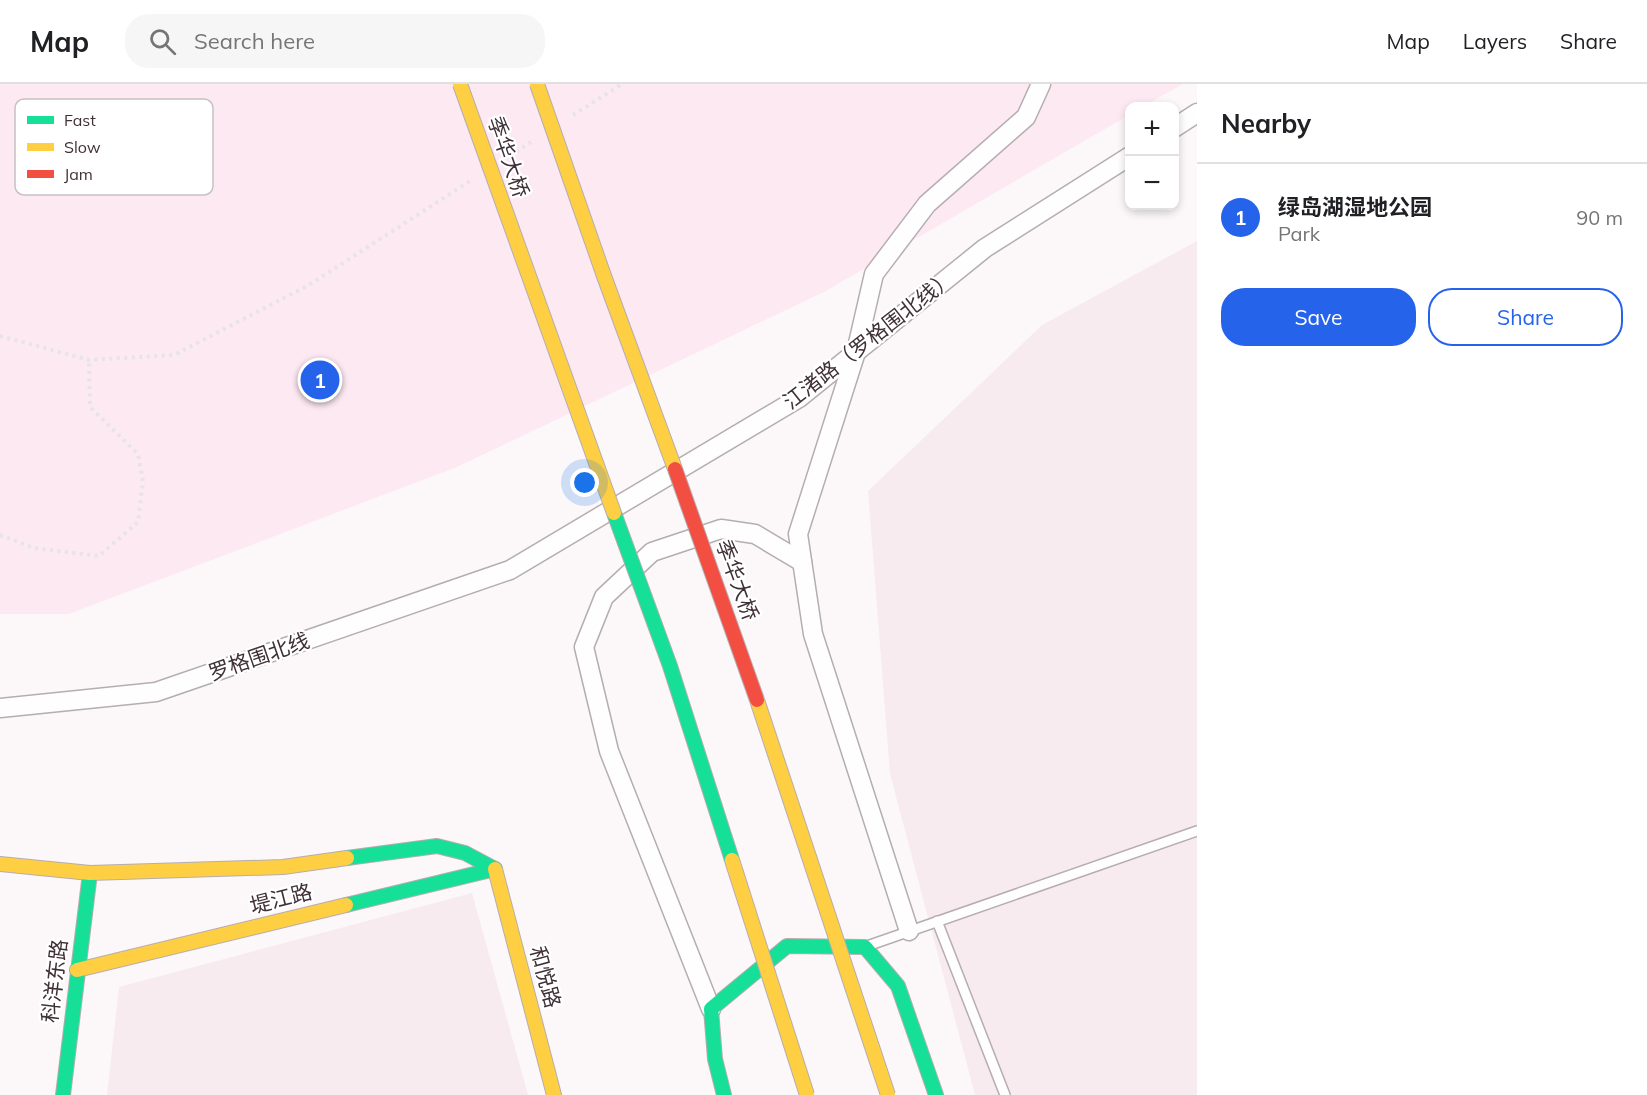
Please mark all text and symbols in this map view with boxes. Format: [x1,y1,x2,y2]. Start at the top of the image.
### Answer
search box [125,14,545,68]
text: Map [30,24,89,59]
icon: search [146,25,179,58]
text: Search here [194,27,315,55]
text: Map [1387,28,1430,54]
text: Layers [1463,28,1527,54]
text: Share [1560,28,1617,54]
legend [15,99,213,195]
map controls [1125,102,1179,210]
button: + [1125,102,1179,156]
text: Nearby [1221,107,1311,140]
text: Fast [64,110,96,130]
street label: 季华大桥 [483,113,535,201]
text: Slow [64,137,101,157]
button: − [1125,156,1179,210]
text: Jam [64,164,93,184]
text: 绿岛湖湿地公园 [1278,193,1432,221]
text: 1 [1235,205,1247,230]
text: 90 m [1576,205,1623,230]
text: Park [1278,221,1320,246]
street label: 江渚路（罗格围北线） [778,264,959,414]
button: Save [1221,288,1416,346]
button: Share [1428,288,1623,346]
pin: 1 [300,358,340,402]
your location [570,468,599,497]
street label: 季华大桥 [711,536,765,624]
street label: 罗格围北线 [205,627,313,685]
street label: 堤江路 [247,878,314,918]
street label: 科洋东路 [36,938,72,1024]
street label: 和悦路 [525,943,567,1011]

